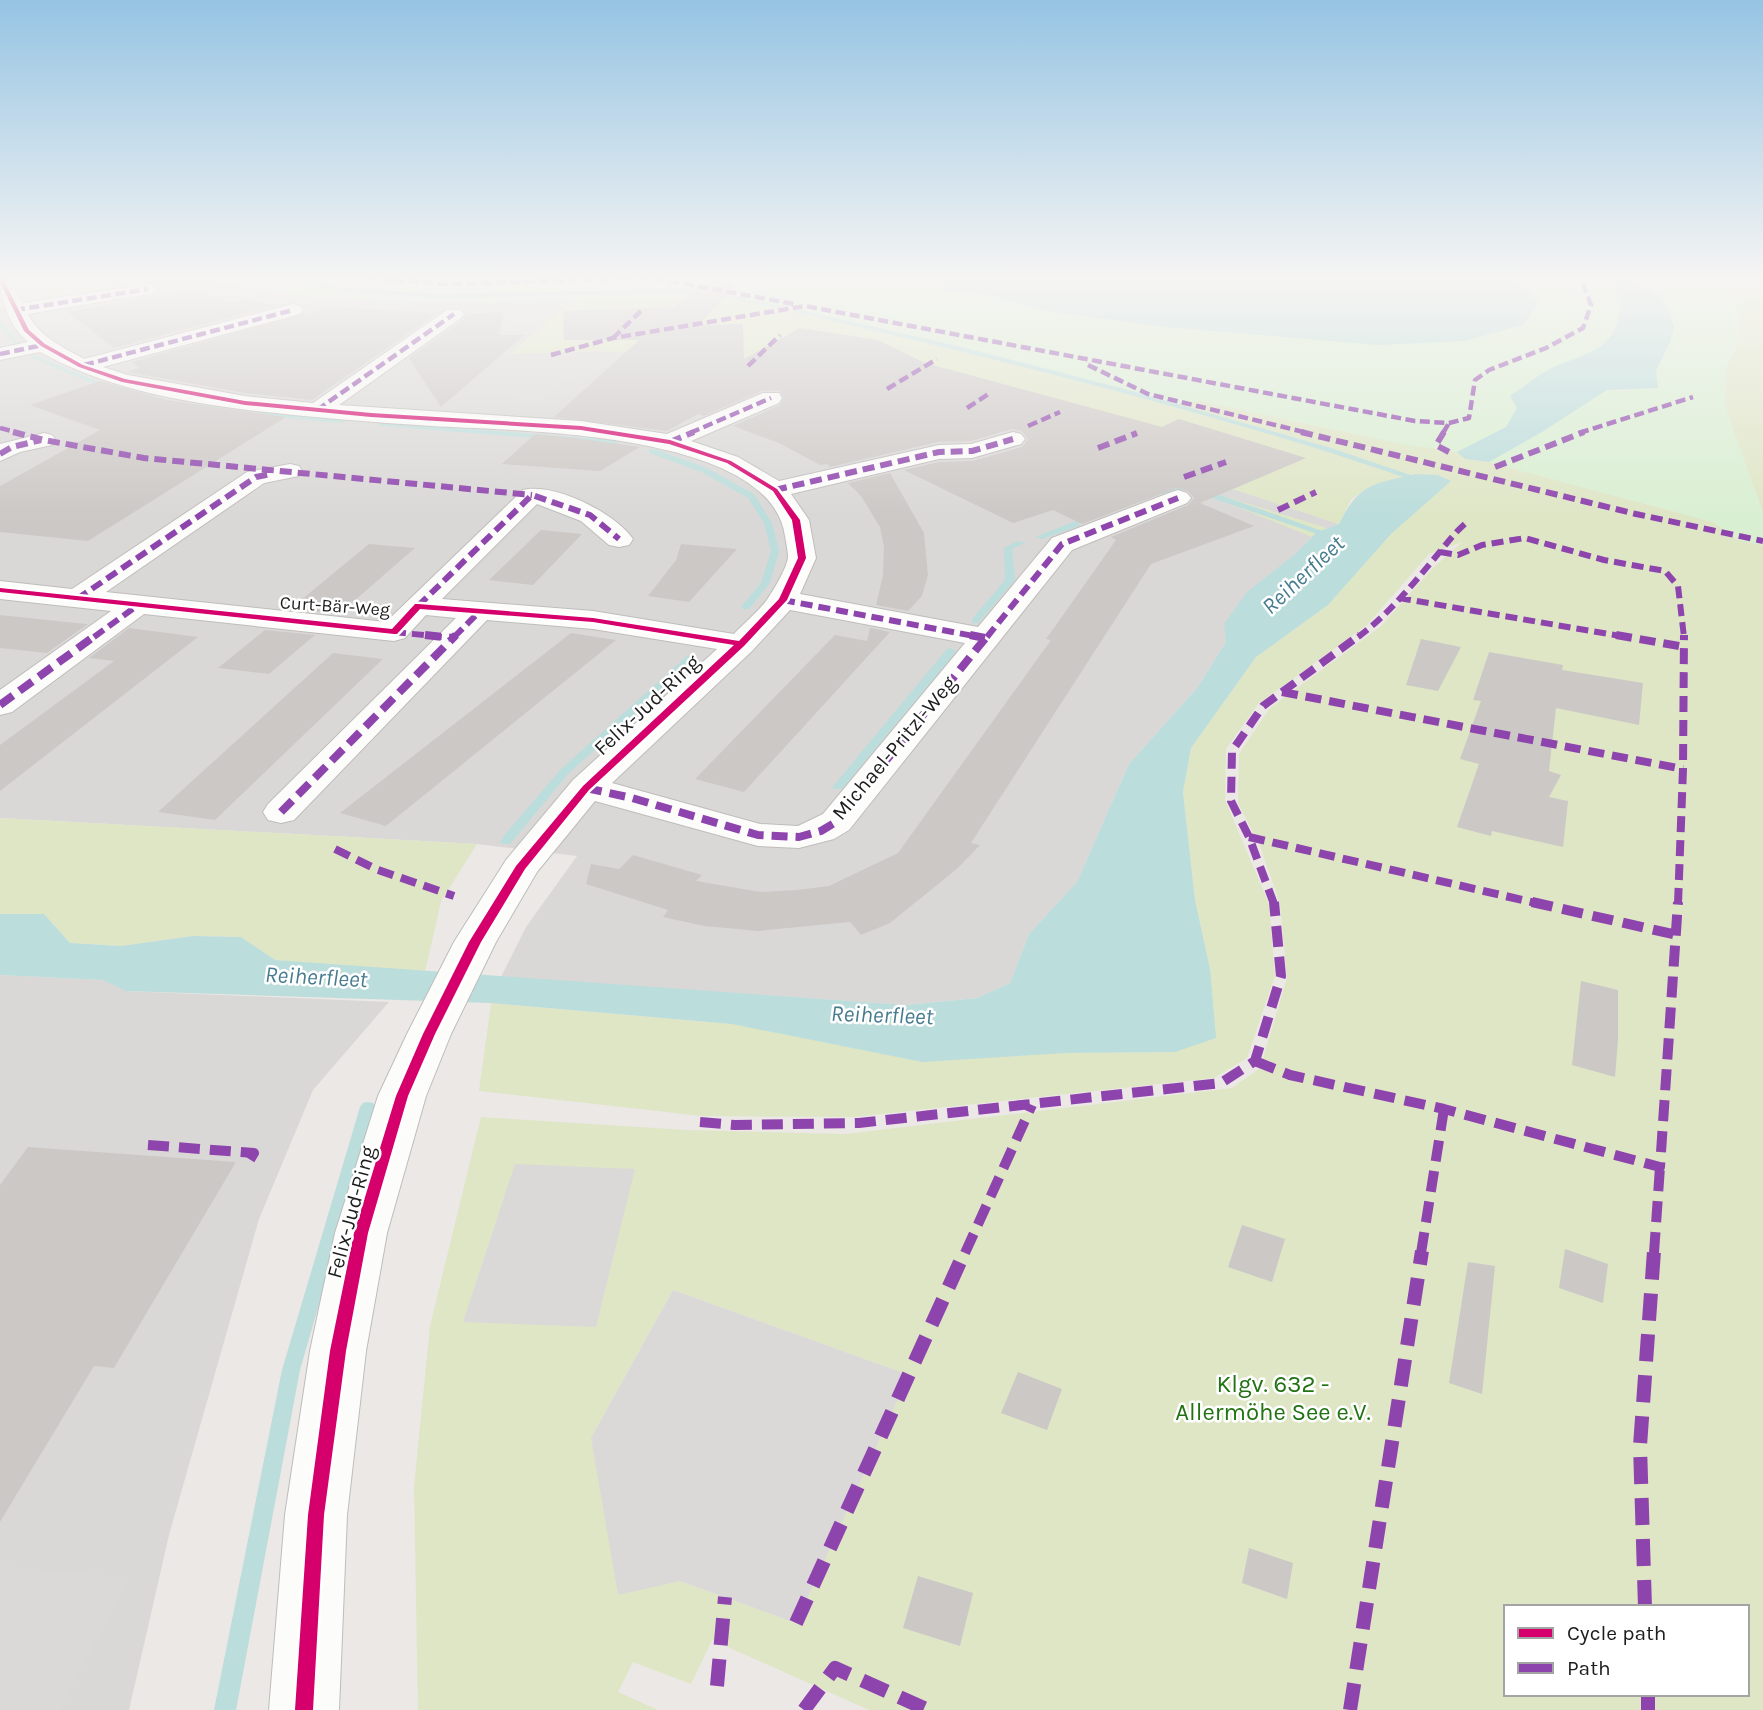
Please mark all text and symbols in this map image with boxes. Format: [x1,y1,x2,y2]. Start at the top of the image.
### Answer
water label: Reiherfleet [1256,529,1351,620]
street label: Curt-Bär-Weg [279,591,391,621]
street label: Felix-Jud-Ring [589,650,705,760]
street label: Michael-Pritzl-Weg [827,671,961,825]
water label: Reiherfleet [264,961,369,993]
water label: Reiherfleet [830,1000,935,1030]
street label: Felix-Jud-Ring [322,1143,380,1281]
park label: Klgv. 632 - Allermöhe See e.V. [1175,1370,1371,1426]
legend [1504,1605,1749,1696]
text: Cycle path [1567,1621,1667,1645]
text: Path [1567,1656,1611,1680]

